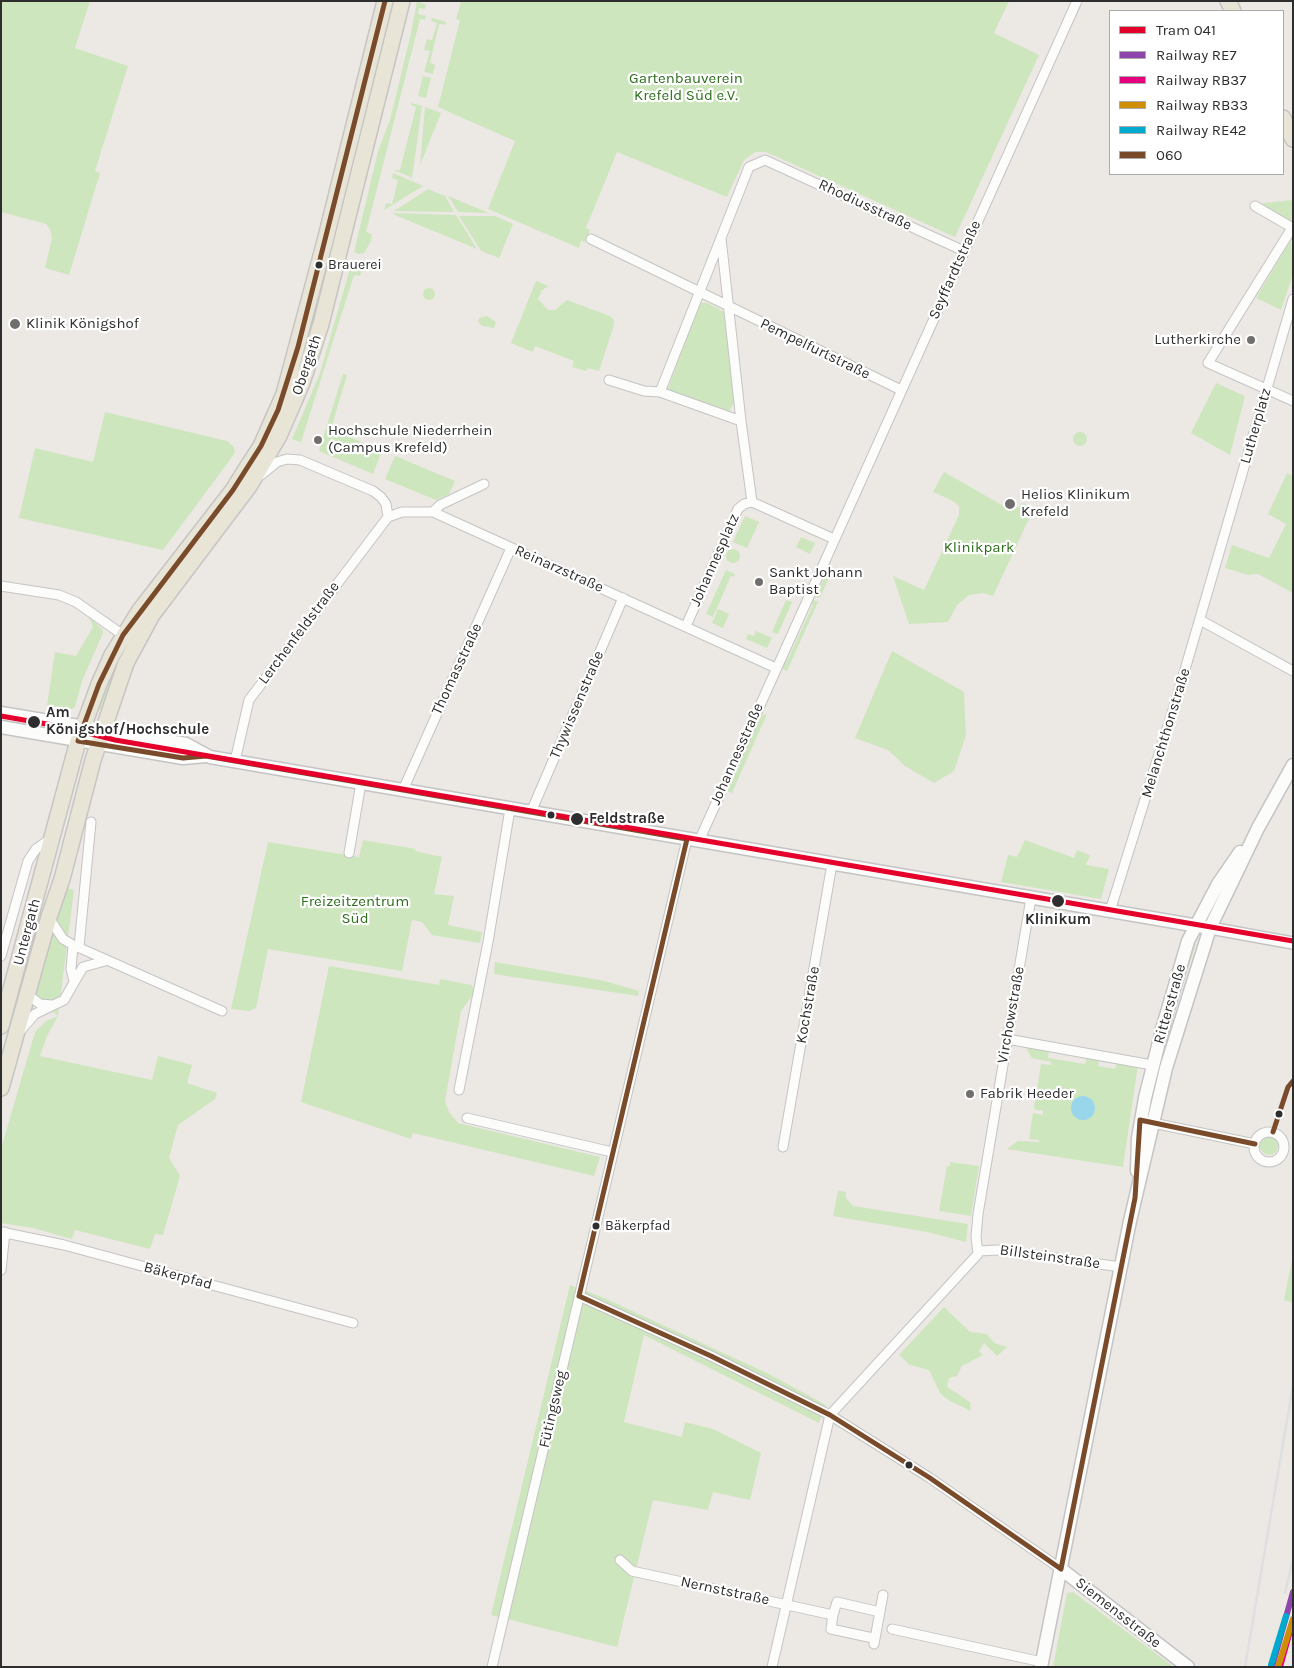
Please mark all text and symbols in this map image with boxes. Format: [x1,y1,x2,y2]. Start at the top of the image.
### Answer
legend [1109,10,1284,175]
text: Tram 041 [1156,21,1216,39]
text: Railway RE7 [1156,46,1236,64]
park label: Gartenbauverein Krefeld Süd e.V. [629,70,743,105]
text: Railway RB37 [1156,71,1246,89]
text: Railway RB33 [1156,96,1248,114]
text: Railway RE42 [1156,121,1246,139]
text: 060 [1156,146,1182,164]
street label: Rhodiusstraße [815,176,915,234]
street label: Seyffardtstraße [925,218,985,322]
place label: Brauerei [328,257,382,273]
marker: Brauerei [314,260,324,270]
place label: Klinik Königshof [26,315,139,333]
street label: Pempelfurtstraße [757,315,873,383]
marker: Klinik Königshof [8,317,22,331]
place label: Lutherkirche [1154,331,1241,349]
street label: Obergath [288,332,326,398]
marker: Lutherkirche [1245,334,1257,346]
street label: Lutherplatz [1237,386,1275,466]
place label: Hochschule Niederrhein (Campus Krefeld) [328,422,492,457]
marker: Hochschule Niederrhein (Campus Krefeld) [312,434,324,446]
place label: Helios Klinikum Krefeld [1021,486,1130,521]
marker: Helios Klinikum Krefeld [1003,497,1017,511]
street label: Johannesplatz [687,511,743,609]
park label: Klinikpark [944,539,1014,557]
street label: Reinarzstraße [512,541,606,597]
place label: Sankt Johann Baptist [769,564,863,599]
marker: Sankt Johann Baptist [753,576,765,588]
street label: Lerchenfeldstraße [255,578,343,688]
street label: Thomasstraße [428,620,486,718]
street label: Thywissenstraße [546,648,608,762]
street label: Melanchthonstraße [1138,666,1194,800]
street label: Johannesstraße [707,700,767,808]
place label: Am Königshof/Hochschule [46,704,209,739]
marker: Am Königshof/Hochschule [26,714,42,730]
unlabelled marker [546,810,556,820]
place label: Feldstraße [589,810,665,828]
marker: Feldstraße [569,811,585,827]
park label: Freizeitzentrum Süd [301,893,409,928]
marker: Klinikum [1050,893,1066,909]
street label: Untergath [9,896,45,968]
place label: Klinikum [1025,911,1091,929]
street label: Ritterstraße [1150,962,1190,1046]
street label: Kochstraße [792,965,824,1045]
street label: Virchowstraße [994,965,1028,1065]
place label: Fabrik Heeder [980,1085,1074,1103]
marker: Fabrik Heeder [964,1088,976,1100]
unlabelled marker [1274,1109,1284,1119]
place label: Bäkerpfad [605,1218,671,1234]
marker: Bäkerpfad [591,1221,601,1231]
street label: Billsteinstraße [999,1241,1101,1273]
street label: Bäkerpfad [142,1258,214,1294]
street label: Fütingsweg [535,1368,571,1450]
unlabelled marker [904,1460,914,1470]
street label: Nernststraße [679,1573,771,1609]
street label: Siemensstraße [1071,1574,1165,1652]

